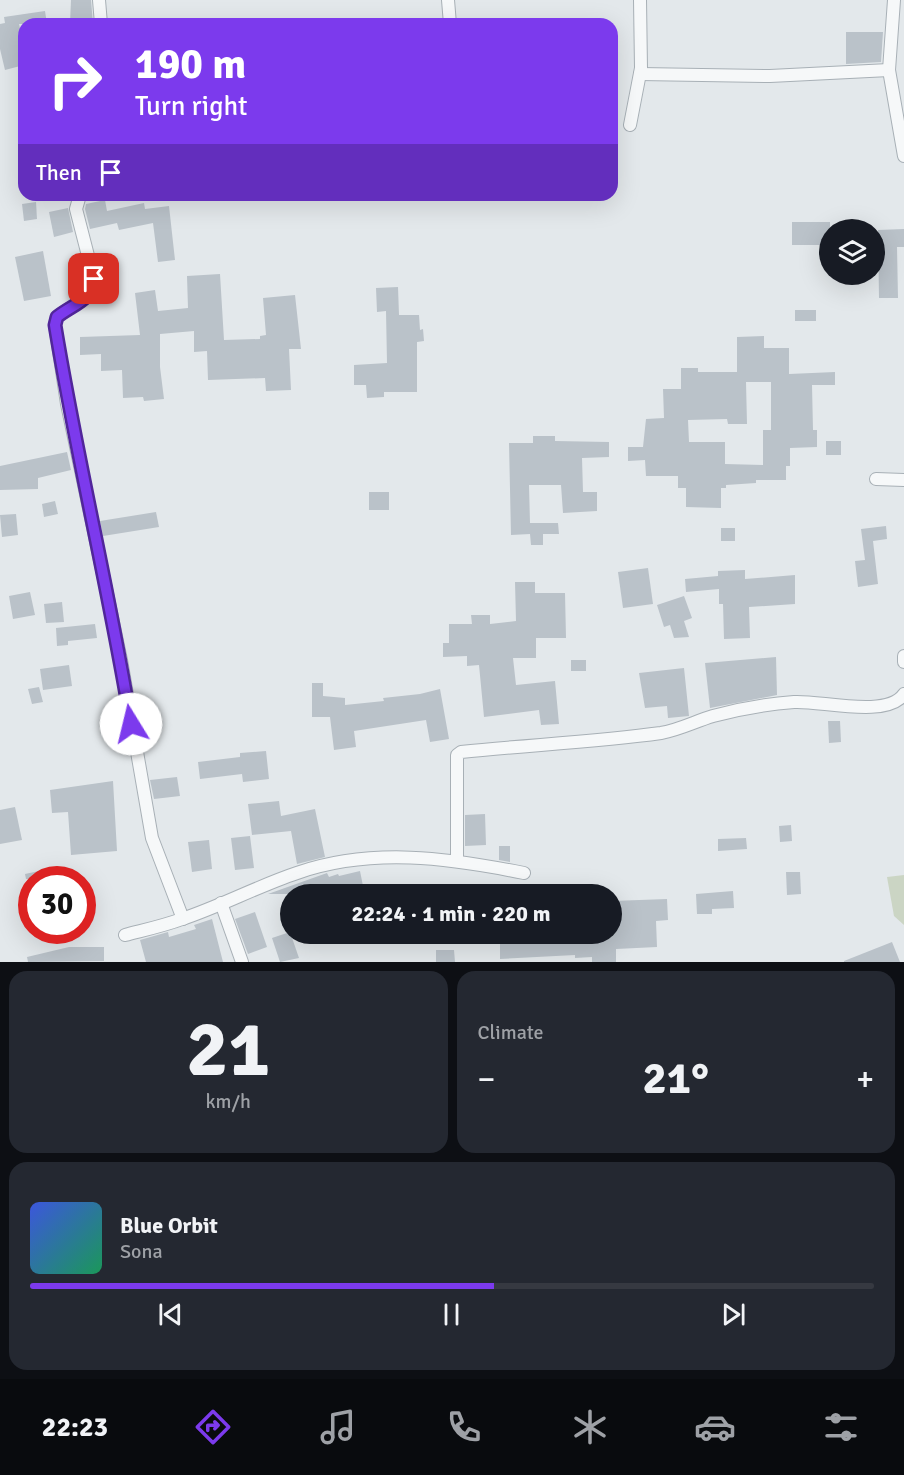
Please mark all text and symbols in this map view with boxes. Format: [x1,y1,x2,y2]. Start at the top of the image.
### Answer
text: 190 m [135,39,246,90]
icon: right [36,42,114,120]
text: Turn right [135,90,248,123]
icon: arrive [94,156,127,189]
text: Then [36,159,82,186]
map controls [819,219,885,285]
button: layers [819,219,885,285]
pin [68,253,119,304]
icon: arrive [77,262,110,295]
position arrow [99,692,163,756]
speed limit sign: 30 [18,866,96,944]
text: 22:24 · 1 min · 220 m [351,900,551,927]
text: 21 [186,1002,270,1098]
text: Climate [478,1020,543,1045]
text: 21° [642,1051,709,1106]
text: − [478,1059,495,1100]
text: + [856,1059,874,1100]
text: km/h [206,1089,251,1114]
text: Blue Orbit [120,1212,218,1239]
text: Sona [120,1239,163,1264]
icon: previous [154,1298,187,1331]
icon: pause [435,1298,468,1331]
icon: next [717,1298,750,1331]
icon: directions [192,1406,234,1448]
icon: music [317,1406,359,1448]
icon: phone [443,1406,485,1448]
icon: climate [569,1406,611,1448]
icon: car [694,1406,736,1448]
icon: filters [820,1406,862,1448]
text: 22:23 [42,1411,108,1444]

